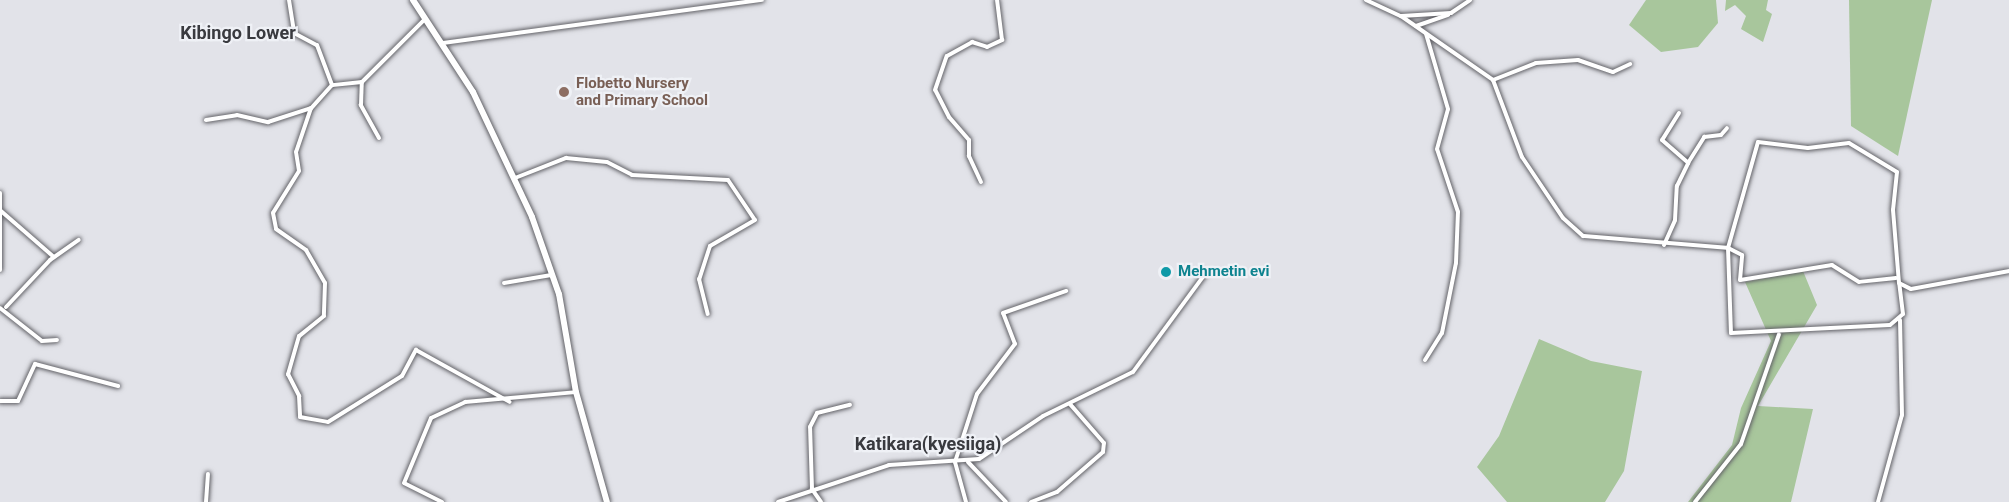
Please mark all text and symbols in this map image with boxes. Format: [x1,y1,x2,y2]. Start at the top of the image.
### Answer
district label: Kibingo Lower [180,22,296,44]
place label: Flobetto Nursery and Primary School [576,74,708,109]
marker: Flobetto Nursery and Primary School [557,85,571,99]
place label: Mehmetin evi [1178,263,1269,281]
marker: Mehmetin evi [1159,265,1173,279]
district label: Katikara(kyesiiga) [855,433,1001,455]

